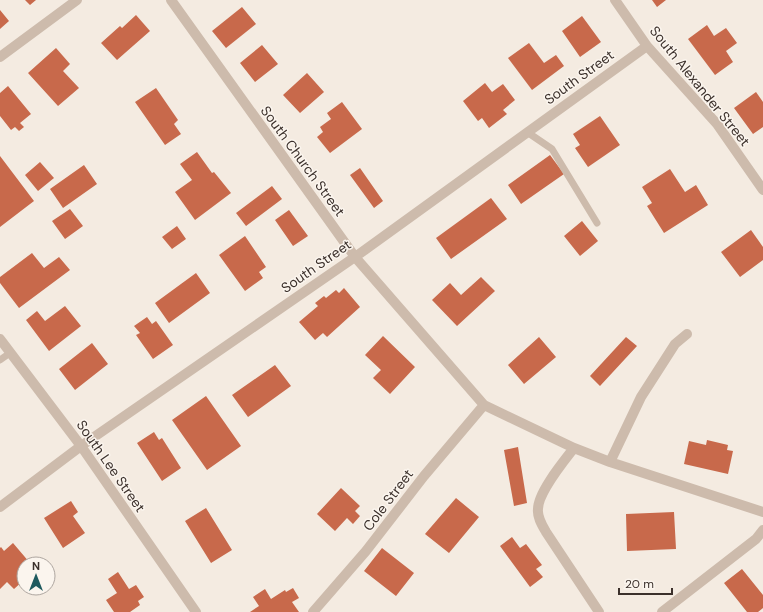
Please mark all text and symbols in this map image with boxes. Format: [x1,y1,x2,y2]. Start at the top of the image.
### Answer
street label: South Alexander Street [646,22,754,150]
street label: South Street [541,46,617,108]
street label: South Church Street [257,102,349,220]
street label: South Street [278,235,354,297]
street label: South Lee Street [73,417,149,515]
street label: Cole Street [359,466,417,534]
north arrow [16,556,56,596]
text: N [32,559,40,573]
scale bar [619,570,672,596]
text: 20 m [625,576,654,592]

